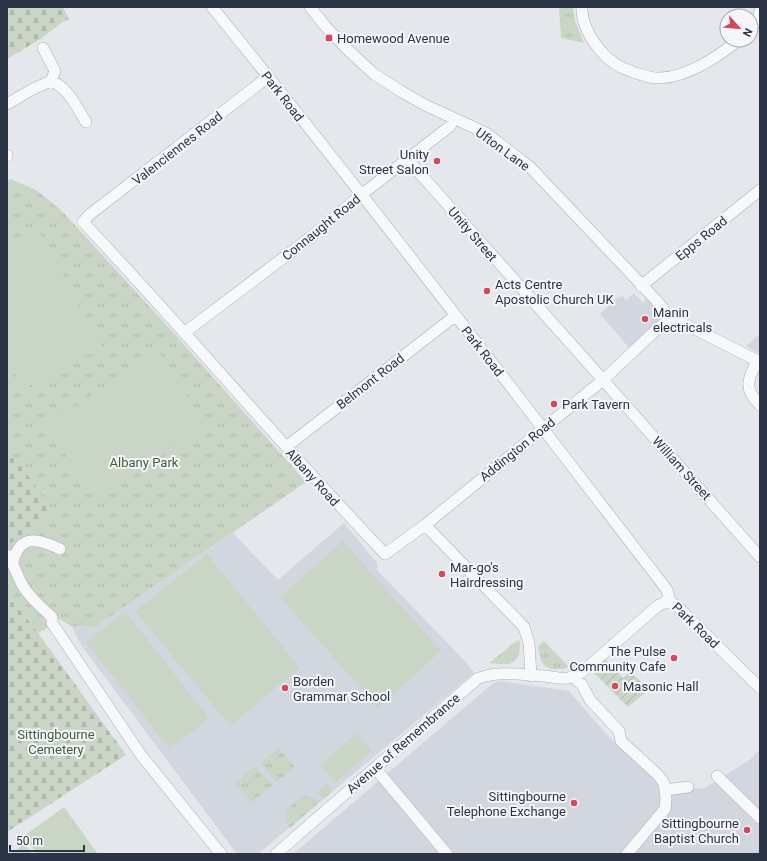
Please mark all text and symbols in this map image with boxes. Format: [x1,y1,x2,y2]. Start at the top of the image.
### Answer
north arrow [719,8,759,48]
text: N [740,26,755,39]
place label: Homewood Avenue [337,31,450,46]
marker: Homewood Avenue [324,33,334,43]
street label: Park Road [258,68,307,124]
street label: Valenciennes Road [129,109,225,188]
street label: Ufton Lane [473,125,533,174]
place label: Unity Street Salon [359,147,429,177]
marker: Unity Street Salon [432,156,442,166]
street label: Connaught Road [279,191,363,264]
street label: Unity Street [445,204,500,264]
street label: Epps Road [673,213,730,264]
place label: Acts Centre Apostolic Church UK [495,277,614,307]
marker: Acts Centre Apostolic Church UK [482,286,492,296]
place label: Manin electricals [653,305,713,335]
marker: Manin electricals [640,314,650,324]
street label: Park Road [458,323,507,379]
street label: Belmont Road [334,350,407,412]
place label: Park Tavern [562,397,630,412]
marker: Park Tavern [549,399,559,409]
street label: Addington Road [477,414,558,484]
street label: William Street [649,434,714,503]
street label: Albany Road [283,445,342,509]
park label: Albany Park [110,455,179,470]
place label: Mar-go's Hairdressing [450,560,523,590]
marker: Mar-go's Hairdressing [437,569,447,579]
street label: Park Road [669,599,722,651]
place label: The Pulse Community Cafe [569,644,666,674]
marker: The Pulse Community Cafe [669,653,679,663]
place label: Borden Grammar School [293,674,390,704]
place label: Masonic Hall [623,679,699,694]
marker: Masonic Hall [610,681,620,691]
marker: Borden Grammar School [280,683,290,693]
street label: Avenue of Remembrance [344,690,463,797]
park label: Sittingbourne Cemetery [17,727,95,757]
place label: Sittingbourne Telephone Exchange [447,789,566,819]
marker: Sittingbourne Telephone Exchange [569,798,579,808]
place label: Sittingbourne Baptist Church [654,816,739,846]
marker: Sittingbourne Baptist Church [742,825,752,835]
scale bar [10,827,84,853]
text: 50 m [16,834,43,848]

